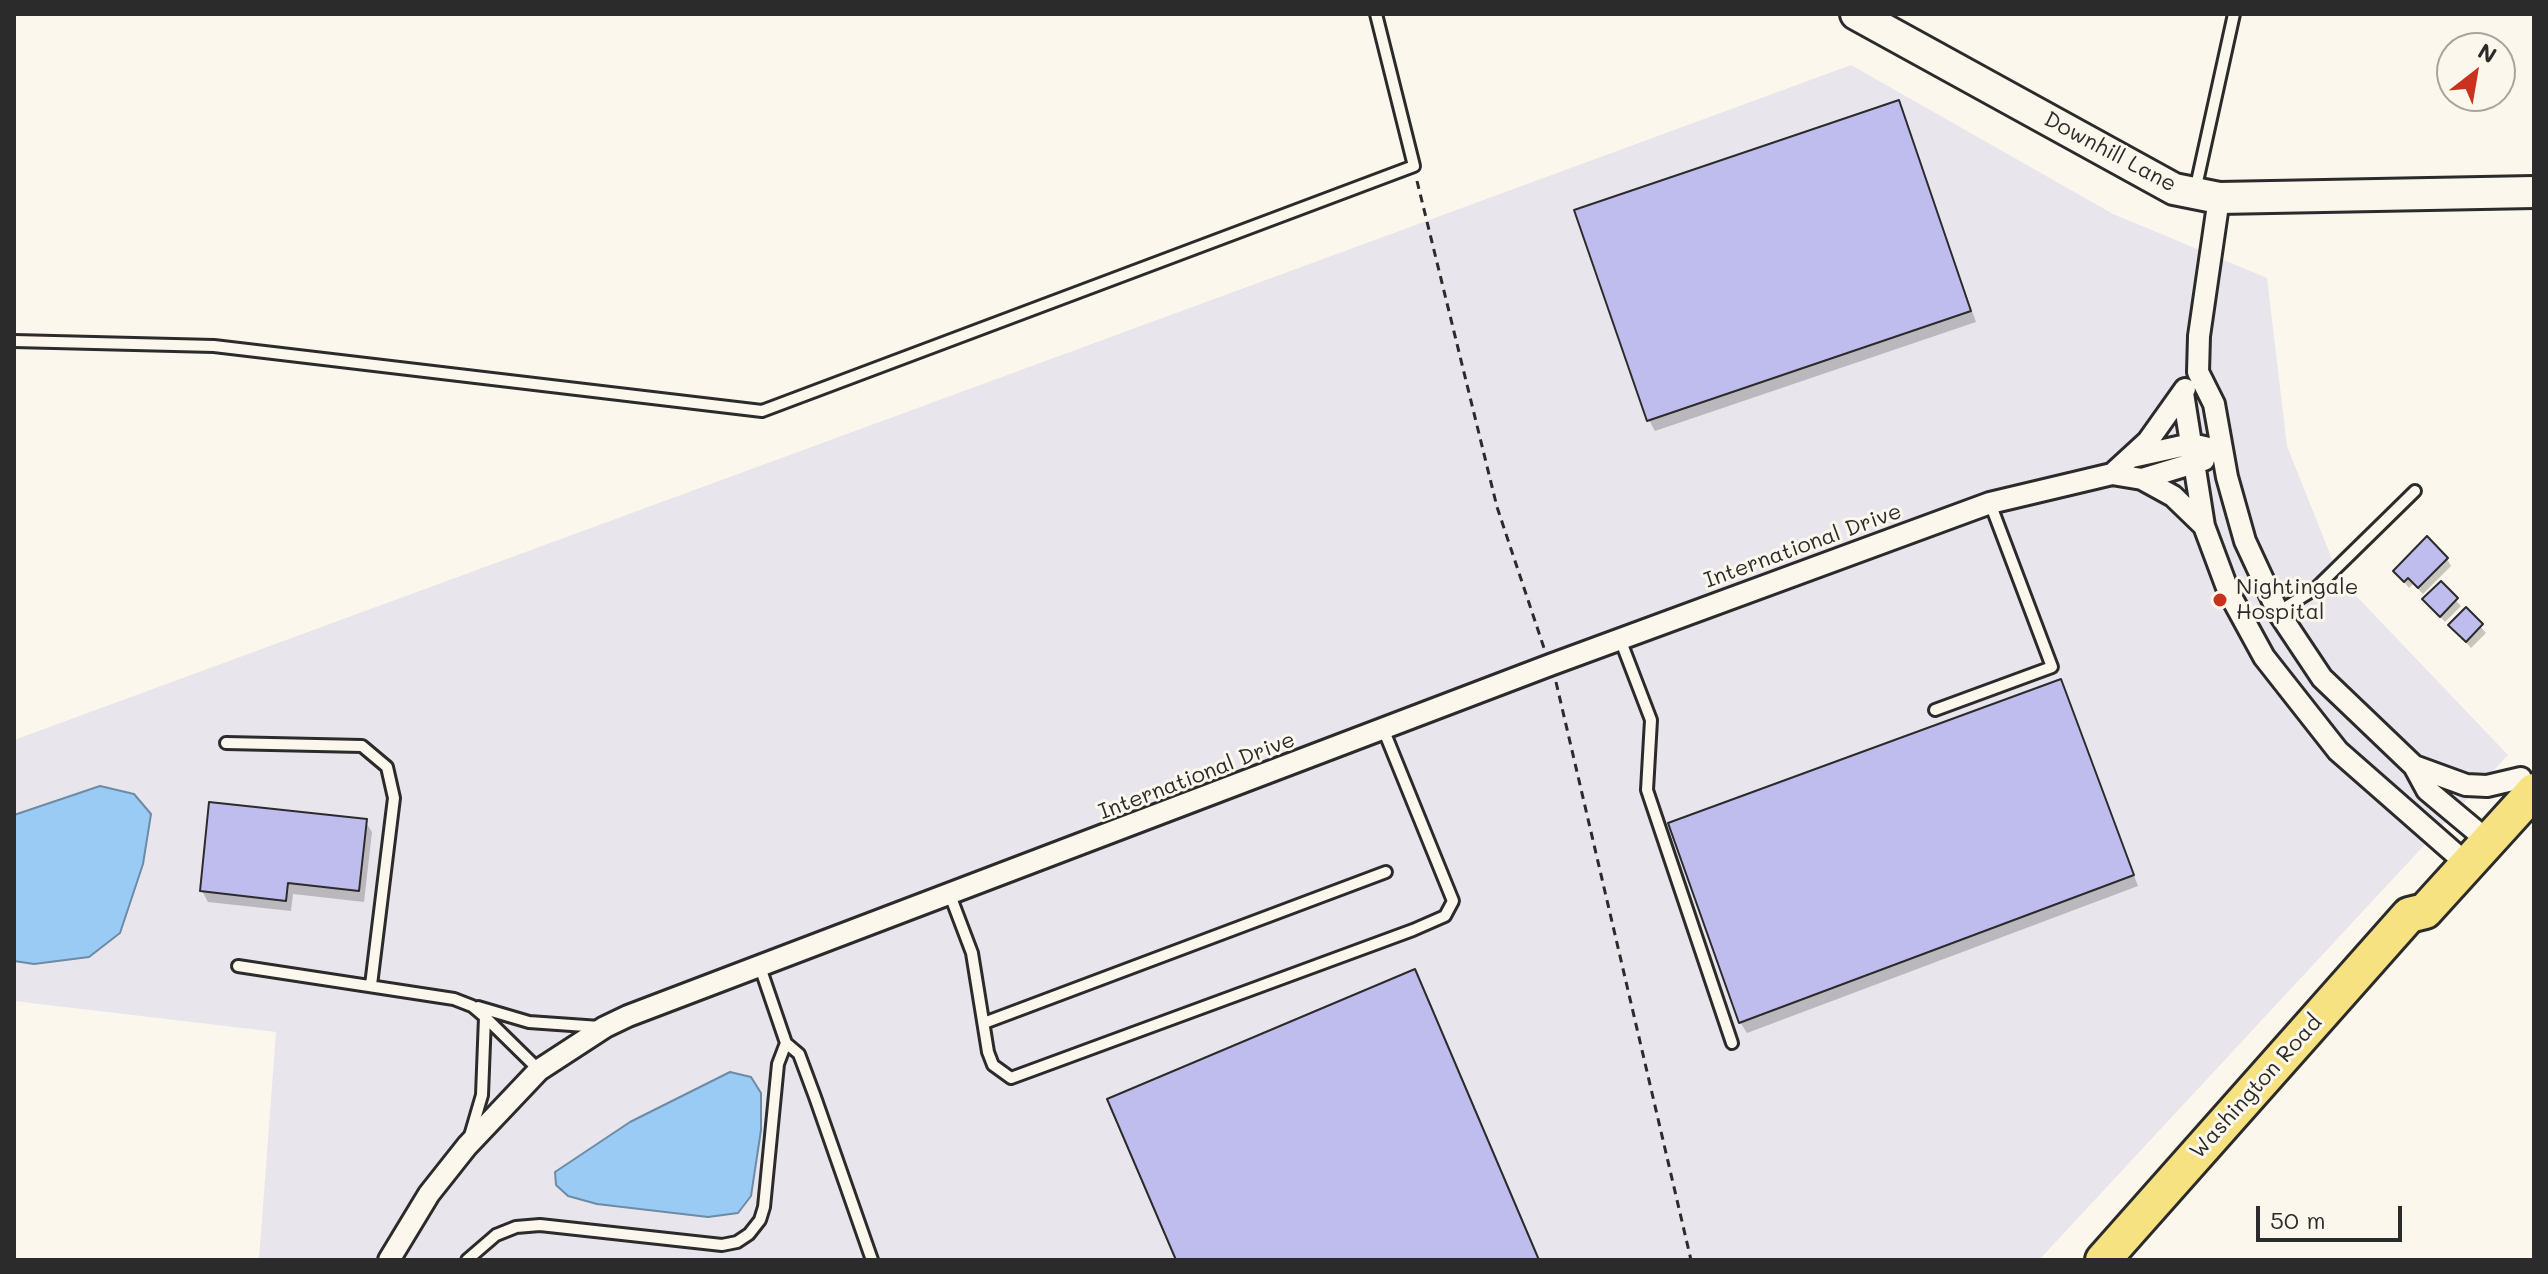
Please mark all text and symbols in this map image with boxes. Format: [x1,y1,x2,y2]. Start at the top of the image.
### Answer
north arrow [2436,32,2516,112]
text: N [2473,36,2502,69]
street label: Downhill Lane [2039,106,2181,198]
street label: International Drive [1701,498,1905,594]
place label: Nightingale Hospital [2236,574,2358,626]
marker: Nightingale Hospital [2211,591,2229,609]
street label: International Drive [1095,726,1299,826]
street label: Washington Road [2184,1010,2328,1164]
scale bar [2260,1190,2406,1240]
text: 50 m [2270,1204,2326,1235]

